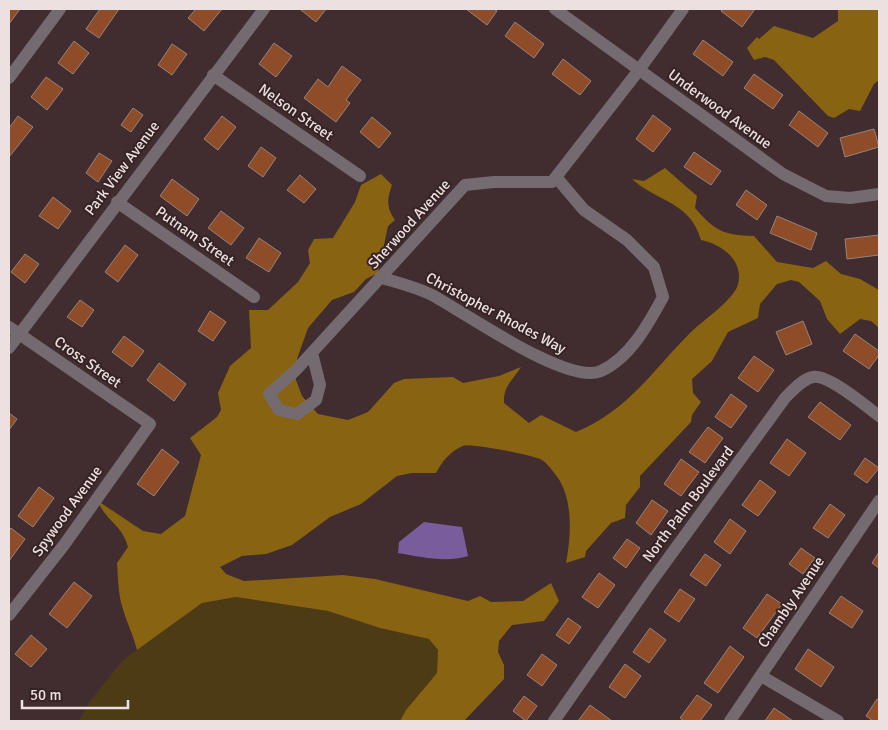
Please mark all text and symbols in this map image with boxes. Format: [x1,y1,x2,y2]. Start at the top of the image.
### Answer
street label: Underwood Avenue [665,65,775,153]
street label: Nelson Street [255,80,337,144]
street label: Park View Avenue [81,117,163,219]
street label: Sherwood Avenue [364,176,454,272]
street label: Putnam Street [152,202,238,270]
street label: Christopher Rhodes Way [423,268,569,358]
street label: Cross Street [51,332,125,392]
street label: North Palm Boulevard [639,442,737,565]
street label: Spywood Avenue [28,462,106,560]
street label: Chambly Avenue [754,553,828,651]
scale bar [22,678,129,710]
text: 50 m [30,686,61,704]

